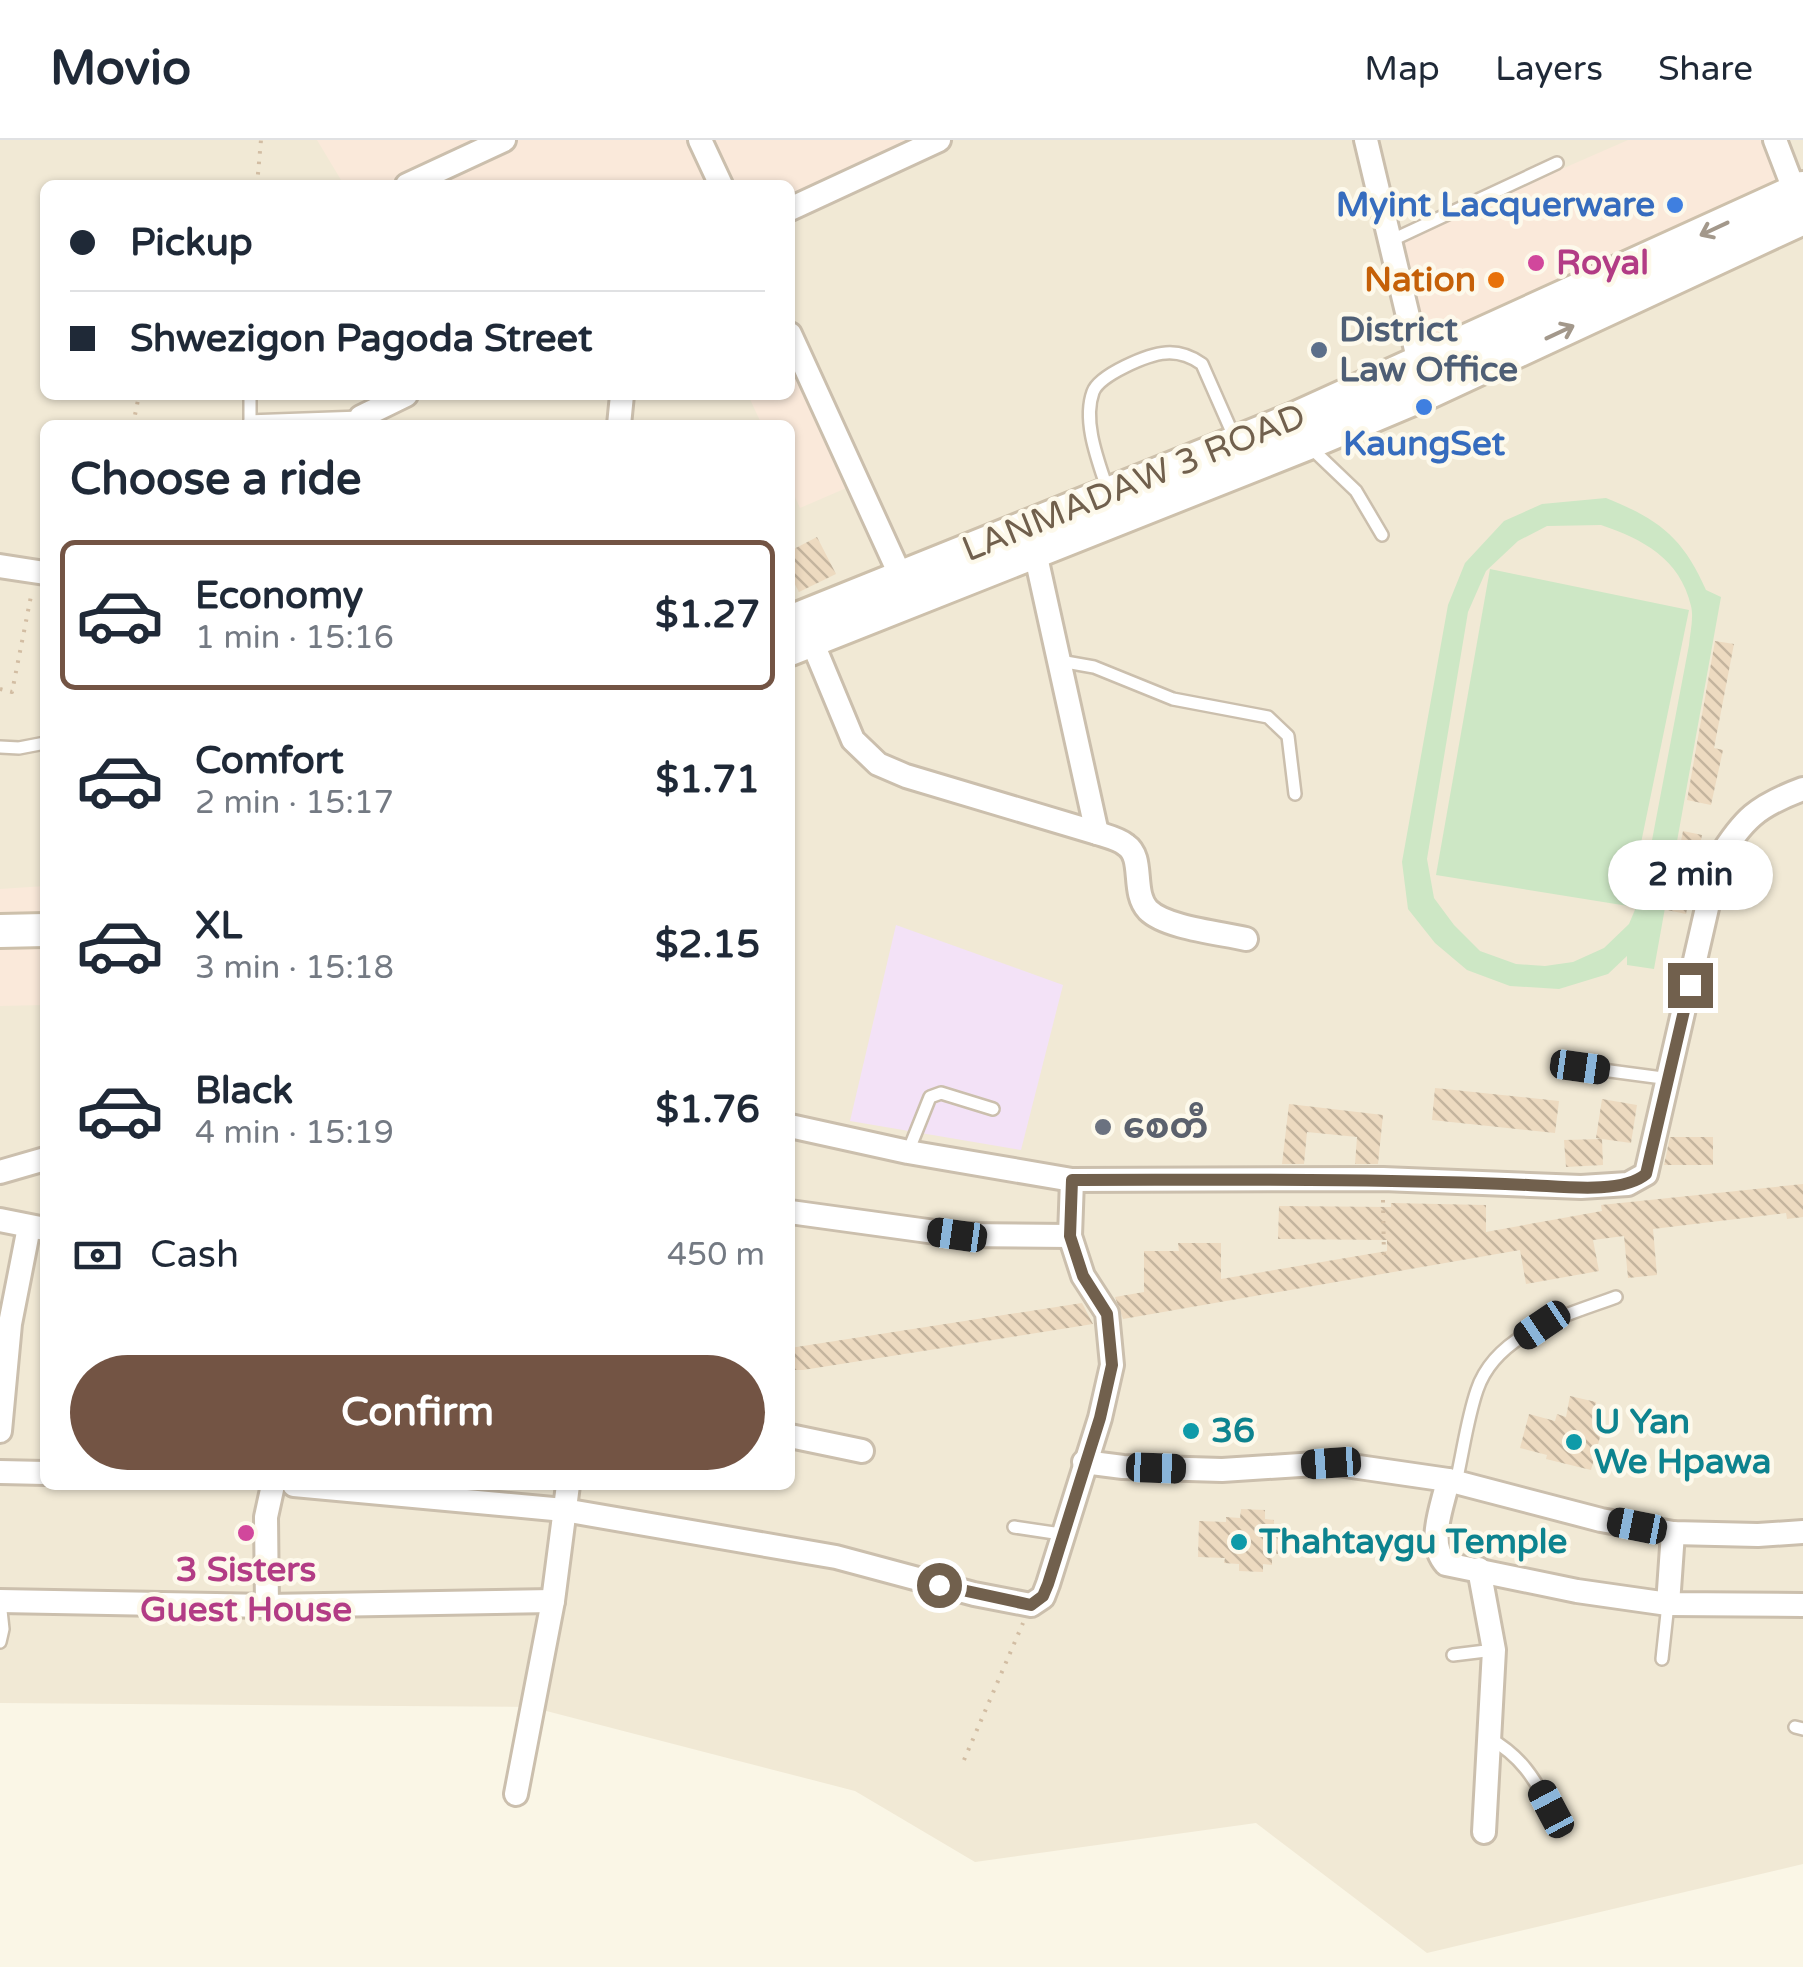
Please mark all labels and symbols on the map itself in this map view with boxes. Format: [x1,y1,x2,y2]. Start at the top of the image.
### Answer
place label: Myint Lacquerware [1336,184,1655,226]
marker: Myint Lacquerware [1664,194,1686,216]
one-way arrow [1700,221,1730,240]
place label: Royal [1556,242,1649,284]
marker: Royal [1525,252,1547,274]
place label: Nation [1364,259,1476,301]
marker: Nation [1485,269,1507,291]
place label: District Law Office [1339,309,1518,391]
one-way arrow [1544,322,1574,340]
marker: District Law Office [1308,339,1330,361]
street label: LANMADAW 3 ROAD [956,395,1312,571]
marker: KaungSet [1413,396,1435,418]
place label: KaungSet [1343,423,1506,465]
callout: 2 min [1608,840,1772,910]
route end [1668,963,1713,1008]
car [1548,1048,1612,1086]
place label: စေတီ [1123,1102,1208,1148]
marker: စေတီ [1092,1116,1114,1138]
car [925,1216,989,1254]
car [1509,1296,1575,1354]
place label: U Yan We Hpawa [1594,1401,1771,1483]
place label: 36 [1211,1410,1255,1452]
marker: 36 [1180,1420,1202,1442]
marker: U Yan We Hpawa [1563,1431,1585,1453]
car [1300,1446,1362,1480]
car [1125,1452,1187,1484]
car [1605,1506,1669,1546]
place label: Thahtaygu Temple [1258,1521,1567,1563]
marker: 3 Sisters Guest House [235,1522,257,1544]
marker: Thahtaygu Temple [1228,1531,1250,1553]
place label: 3 Sisters Guest House [140,1549,352,1631]
route start [917,1563,962,1608]
car [1524,1775,1578,1843]

